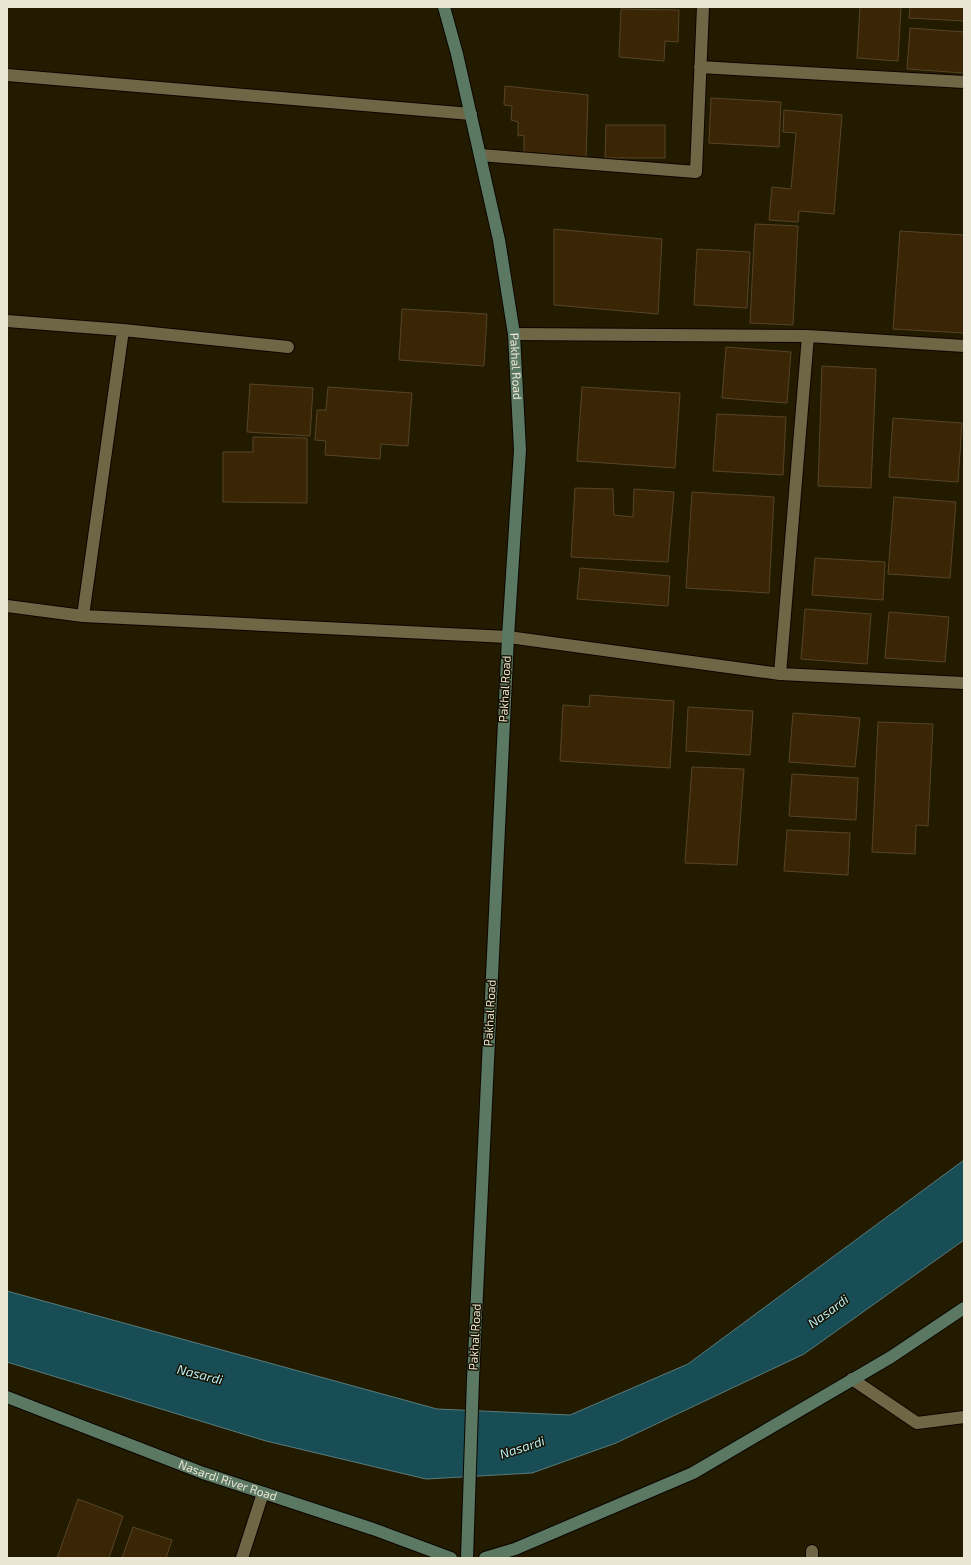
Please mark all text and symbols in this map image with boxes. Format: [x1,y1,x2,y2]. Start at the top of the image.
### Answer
street label: Pakhal Road [508,332,525,400]
street label: Pakhal Road [495,655,513,723]
street label: Pakhal Road [480,979,498,1047]
water label: Nasardi [805,1291,851,1331]
street label: Pakhal Road [465,1303,483,1371]
water label: Nasardi [176,1361,224,1387]
water label: Nasardi [497,1432,547,1462]
street label: Nasardi River Road [177,1456,279,1503]

